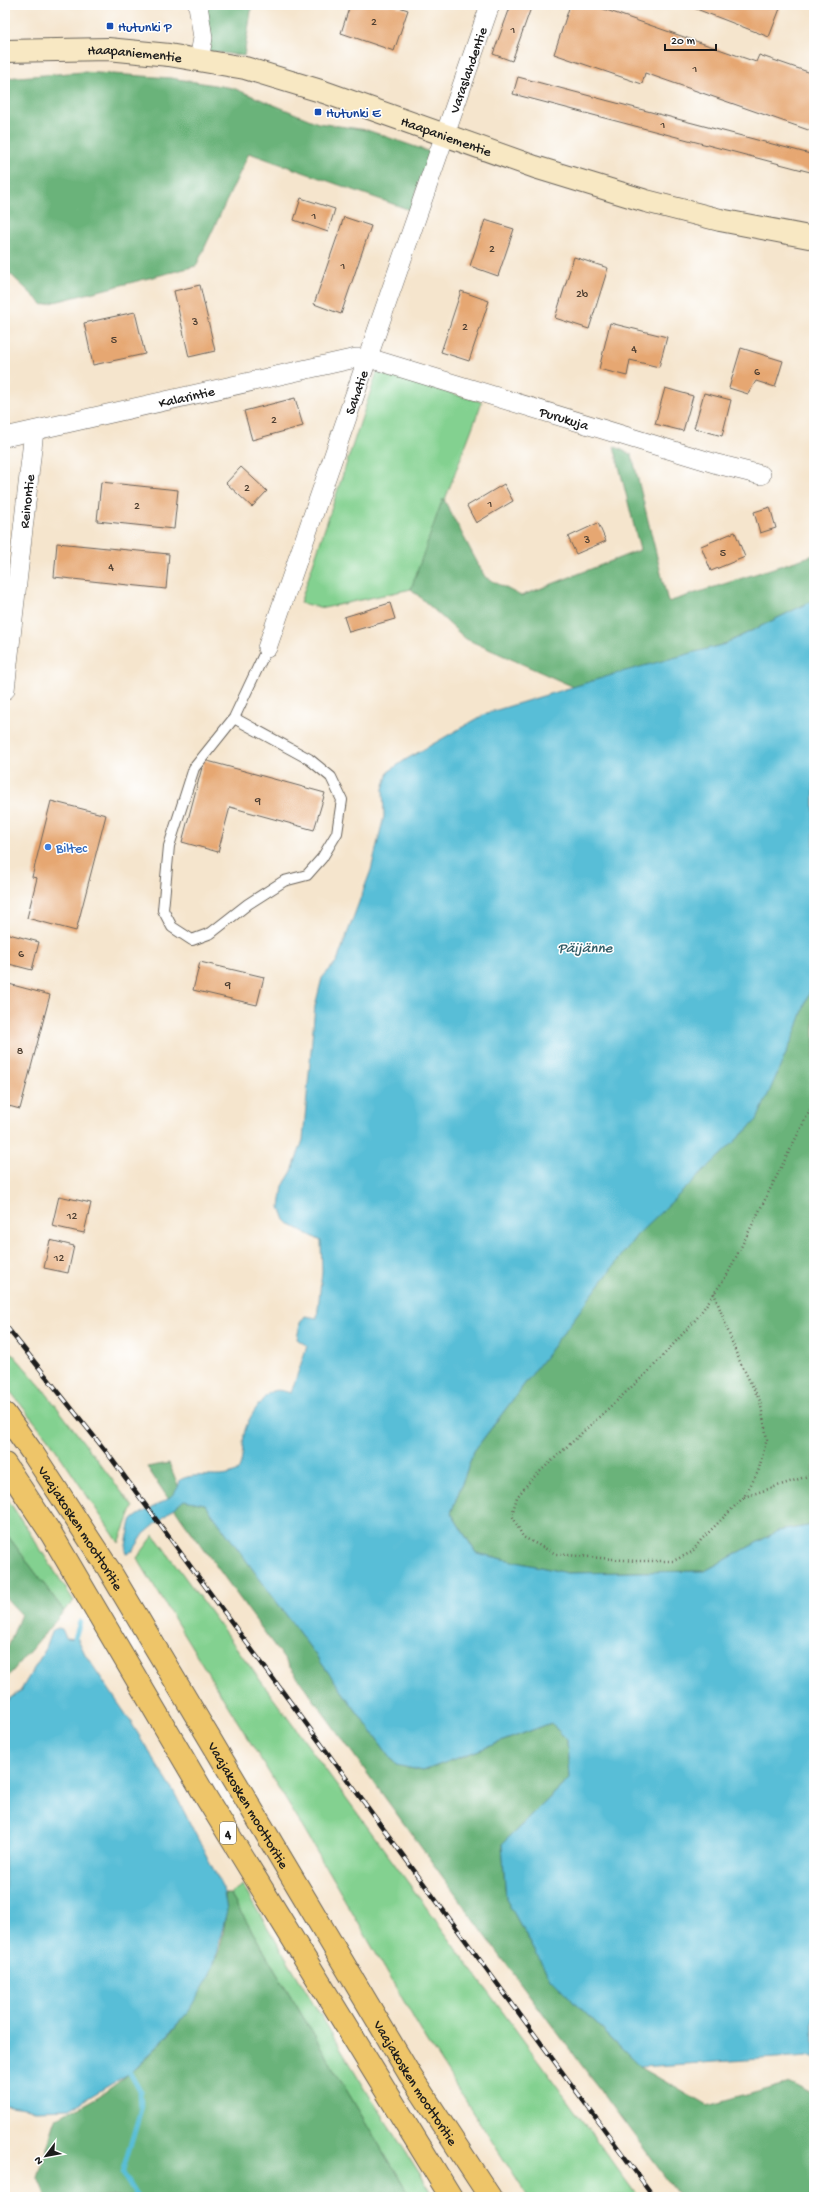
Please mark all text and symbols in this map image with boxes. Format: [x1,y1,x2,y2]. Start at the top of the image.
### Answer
house number: 2 [371,16,377,30]
place label: Hutunki P [118,20,172,37]
marker: Hutunki P [105,21,115,31]
house number: 1 [510,24,516,38]
street label: Varaslahdentie [447,25,493,117]
scale bar [665,26,716,52]
text: 20 m [671,35,696,49]
street label: Haapaniementie [87,43,184,68]
house number: 1 [692,63,698,77]
place label: Hutunki E [326,106,382,123]
marker: Hutunki E [313,107,323,117]
street label: Haapaniementie [398,114,494,162]
house number: 1 [660,119,666,133]
house number: 1 [311,210,317,224]
house number: 2 [489,243,495,257]
house number: 1 [340,260,346,274]
house number: 2b [576,288,589,302]
house number: 3 [191,316,198,330]
house number: 2 [462,321,468,335]
house number: 5 [111,334,117,348]
house number: 4 [631,343,637,357]
house number: 6 [754,366,761,380]
street label: Sahatie [343,368,374,417]
street label: Kalarintie [157,384,217,413]
street label: Purukuja [536,404,591,436]
house number: 2 [271,414,277,428]
street label: Reinontie [17,473,40,529]
house number: 2 [244,482,250,496]
house number: 1 [487,498,493,512]
house number: 2 [134,500,140,514]
house number: 3 [583,534,590,548]
house number: 5 [720,547,726,561]
house number: 4 [108,561,114,575]
house number: 9 [254,795,261,809]
place label: Biltec [55,841,88,858]
marker: Biltec [43,842,53,852]
water label: Päijänne [558,940,614,958]
house number: 6 [18,948,25,962]
house number: 9 [224,979,231,993]
house number: 8 [17,1045,24,1059]
house number: 12 [66,1210,77,1224]
house number: 12 [53,1252,64,1266]
street label: Vaajakosken moottoritie [32,1463,126,1595]
street label: Vaajakosken moottoritie [202,1739,292,1873]
road number: 4 [220,1822,236,1844]
street label: Vaajakosken moottoritie [368,2017,460,2150]
north arrow [26,2136,66,2176]
text: N [32,2154,46,2166]

